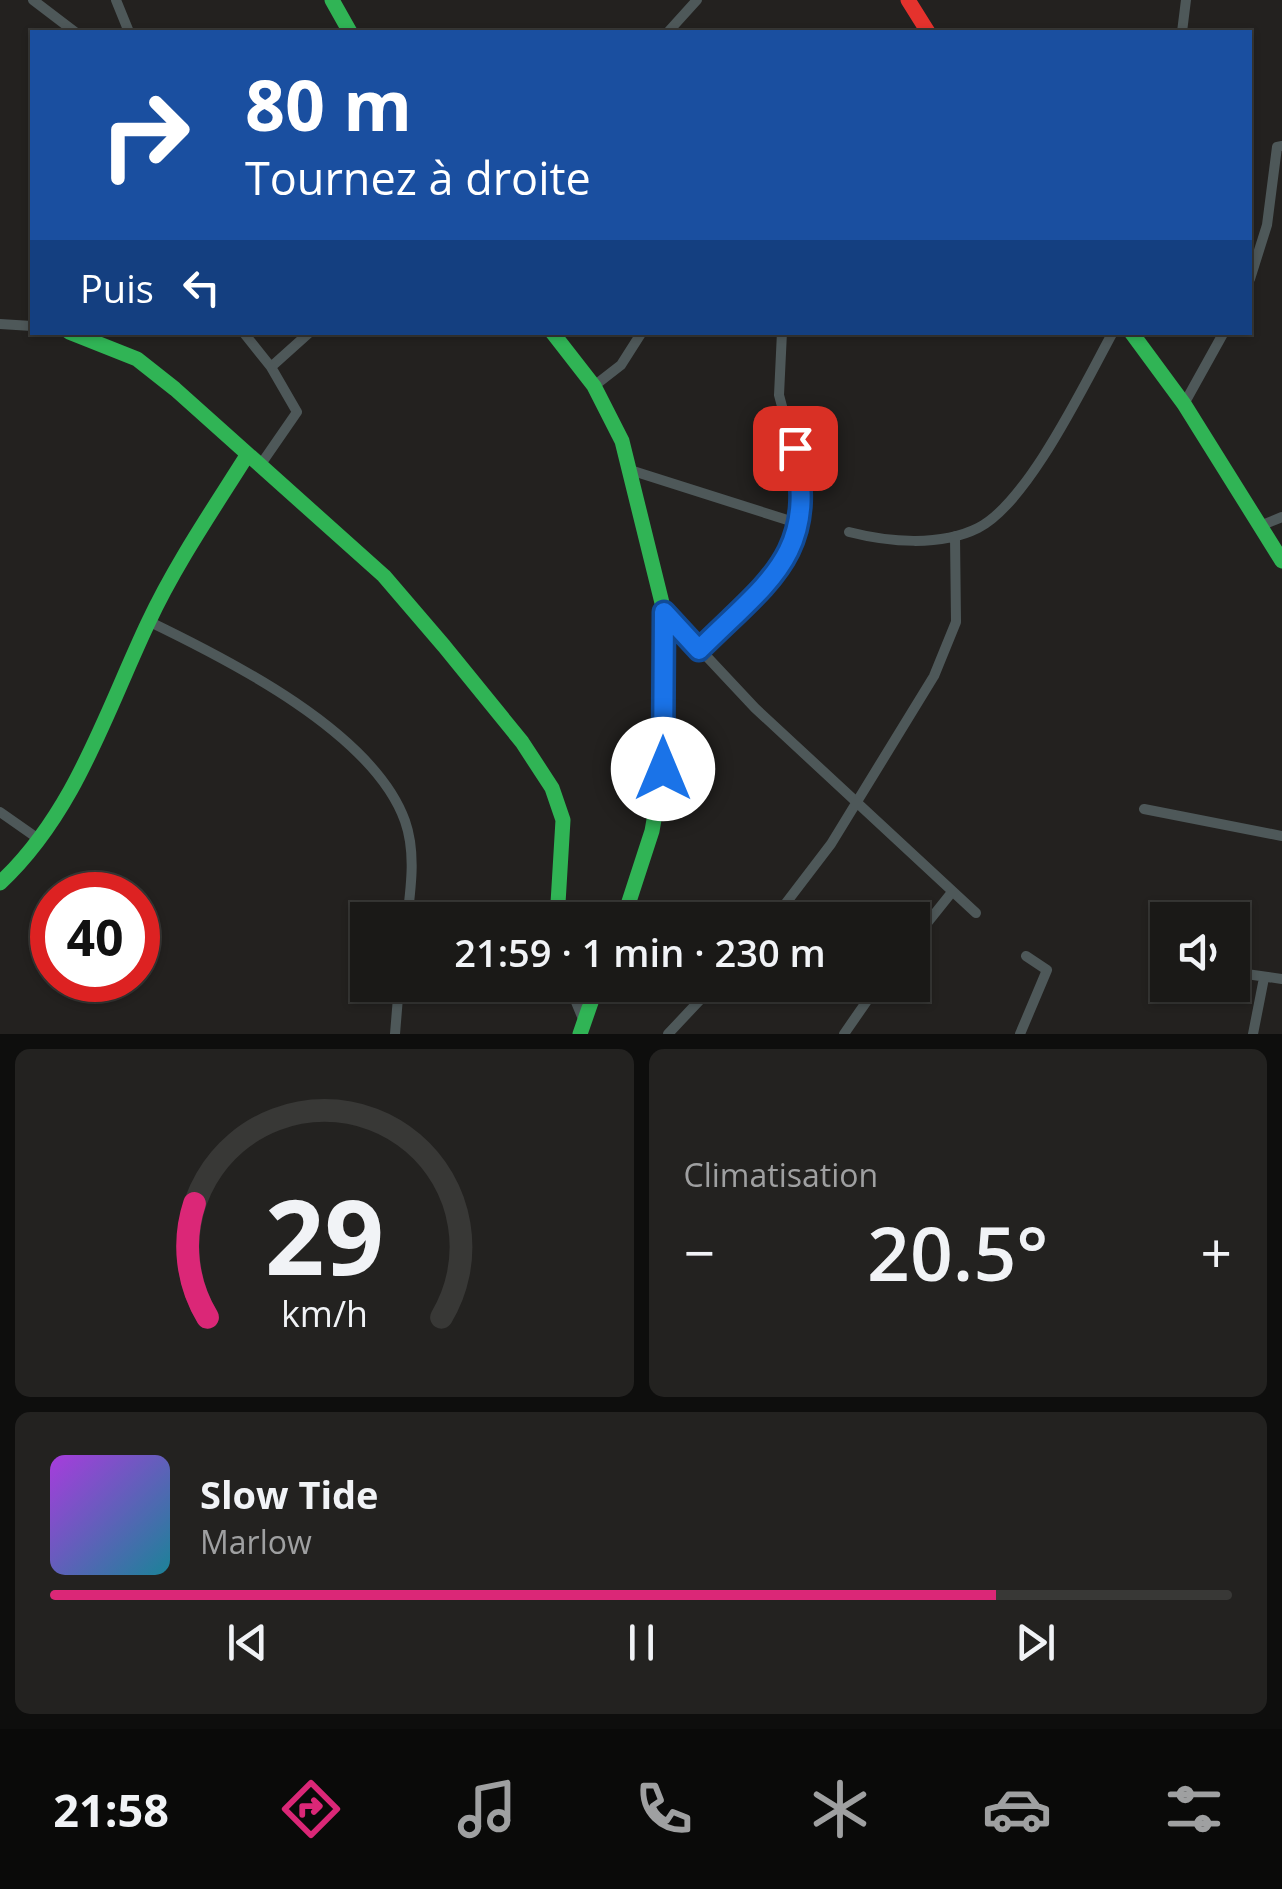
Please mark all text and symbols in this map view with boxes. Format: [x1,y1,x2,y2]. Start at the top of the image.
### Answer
text: 80 m [245,56,412,152]
icon: right [80,70,210,200]
text: Tournez à droite [245,147,591,208]
icon: left [174,260,229,315]
text: Puis [80,262,154,314]
pin [753,406,838,491]
icon: arrive [768,421,823,476]
position arrow [611,717,715,821]
speed limit sign: 40 [30,872,160,1002]
map controls [1150,902,1250,1002]
button: sound [1150,902,1250,1002]
text: 21:59 · 1 min · 230 m [454,926,826,978]
text: Climatisation [684,1153,878,1196]
text: 29 [265,1164,384,1305]
text: 20.5° [867,1201,1048,1303]
text: − [684,1214,715,1289]
text: + [1201,1214,1232,1289]
text: km/h [281,1289,368,1337]
text: Slow Tide [200,1468,379,1520]
text: Marlow [200,1520,312,1563]
icon: previous [220,1615,275,1670]
icon: pause [614,1615,669,1670]
icon: next [1008,1615,1063,1670]
icon: directions [276,1774,346,1844]
icon: music [452,1774,522,1844]
icon: phone [629,1774,699,1844]
icon: climate [805,1774,875,1844]
icon: car [982,1774,1052,1844]
icon: filters [1159,1774,1229,1844]
text: 21:58 [53,1779,169,1840]

